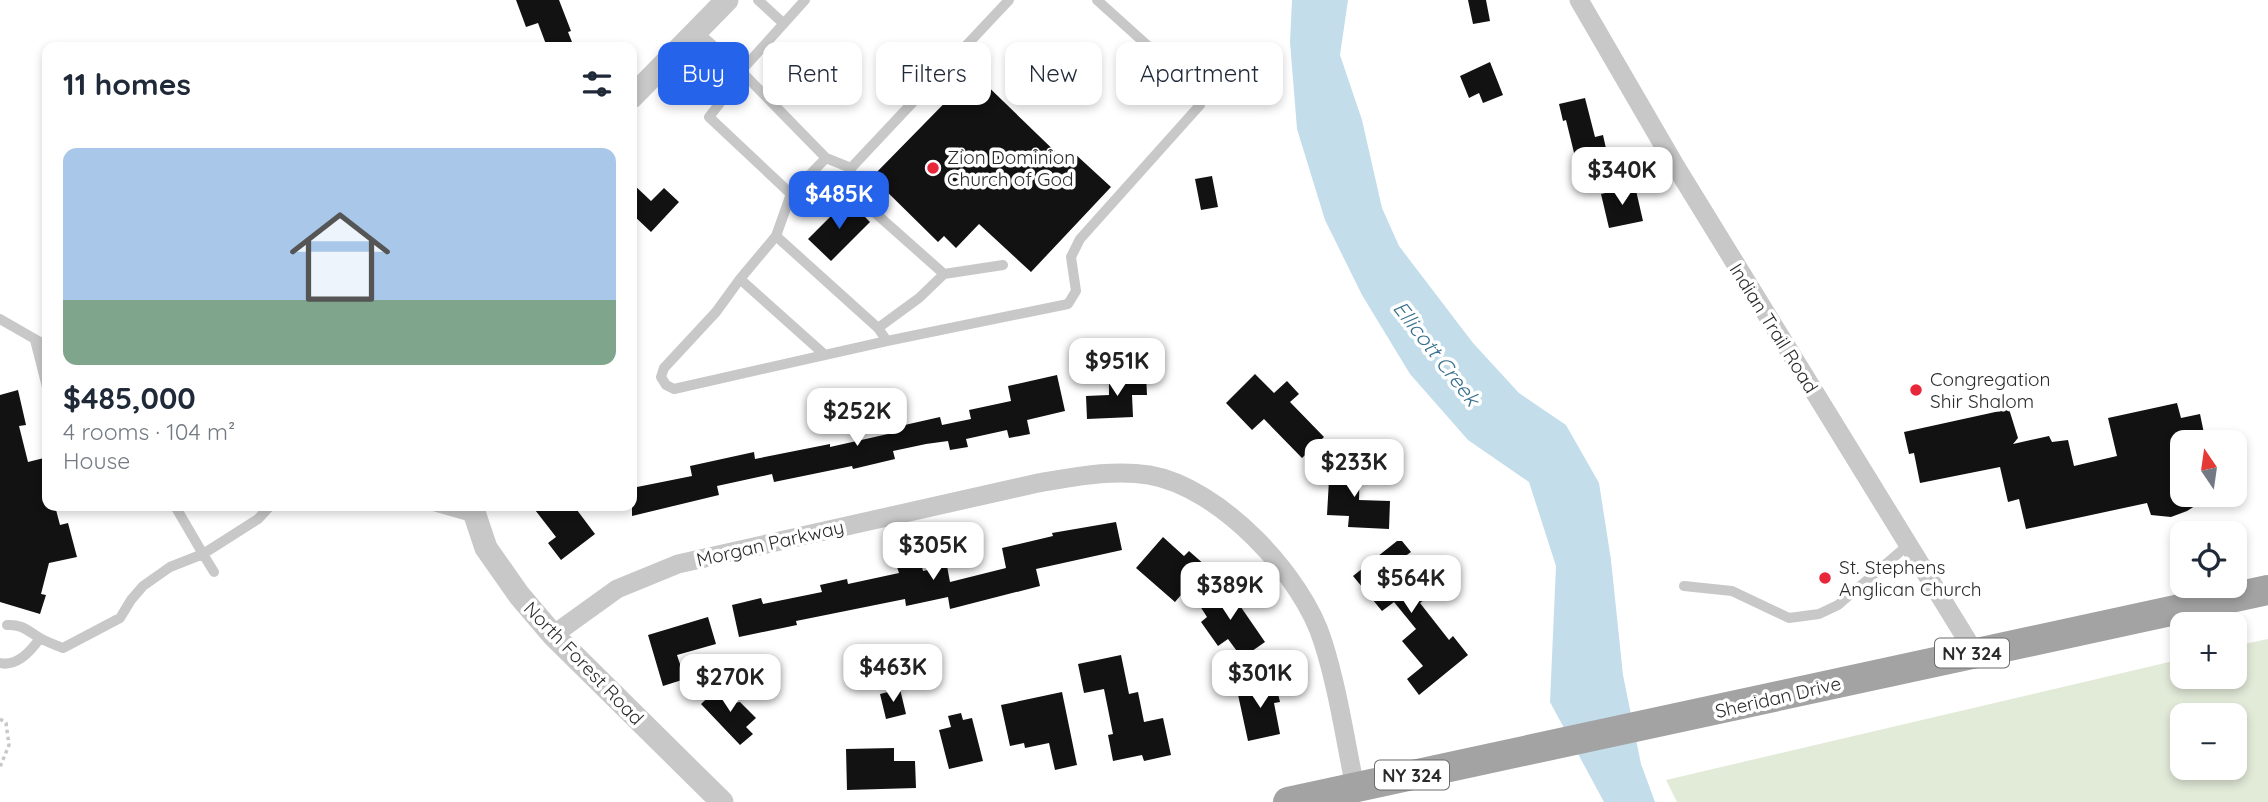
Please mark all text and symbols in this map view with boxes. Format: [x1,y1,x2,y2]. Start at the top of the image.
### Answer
chip: Buy [658,42,749,105]
chip: Rent [763,42,862,105]
chip: Filters [876,42,991,105]
chip: New [1005,42,1102,105]
chip: Apartment [1116,42,1283,105]
text: 11 homes [63,65,191,103]
icon: filters [578,65,616,103]
place label: Zion Dominion Church of God [947,145,1075,191]
pin: $340K [1573,148,1671,207]
text: $340K [1588,155,1656,184]
marker: Zion Dominion Church of God [925,160,941,176]
pin: $485K [790,172,888,231]
text: $485K [805,179,873,208]
icon: home [277,194,403,320]
street label: Indian Trail Road [1724,259,1824,397]
water label: Ellicott Creek [1388,295,1487,412]
pin: $951K [1068,338,1166,398]
text: $951K [1085,346,1149,375]
place label: Congregation Shir Shalom [1930,367,2051,413]
text: $485,000 [63,379,196,417]
marker: Congregation Shir Shalom [1908,382,1924,398]
pin: $252K [808,388,906,448]
text: $252K [823,396,891,425]
text: 4 rooms · 104 m² [63,417,235,446]
north arrow [2170,430,2247,508]
map controls [2170,430,2247,780]
pin: $233K [1305,440,1403,499]
text: House [63,446,130,475]
text: $233K [1321,447,1387,476]
street label: Morgan Parkway [694,514,846,572]
button: locate [2170,521,2247,598]
pin: $305K [884,522,982,582]
text: $305K [899,530,967,559]
place label: St. Stephens Anglican Church [1839,555,1982,601]
pin: $564K [1362,556,1460,615]
pin: $389K [1181,562,1279,622]
text: $564K [1377,563,1445,592]
text: $389K [1197,570,1263,599]
marker: St. Stephens Anglican Church [1817,570,1833,586]
street label: North Forest Road [519,596,649,730]
button: + [2170,612,2247,689]
road number: NY 324 [1935,638,2009,668]
pin: $463K [844,644,942,704]
pin: $301K [1211,650,1309,710]
text: $463K [859,652,927,681]
pin: $270K [681,654,779,714]
text: $301K [1228,658,1292,687]
text: $270K [696,662,764,691]
street label: Sheridan Drive [1713,671,1843,723]
button: − [2170,703,2247,780]
road number: NY 324 [1375,760,1449,790]

